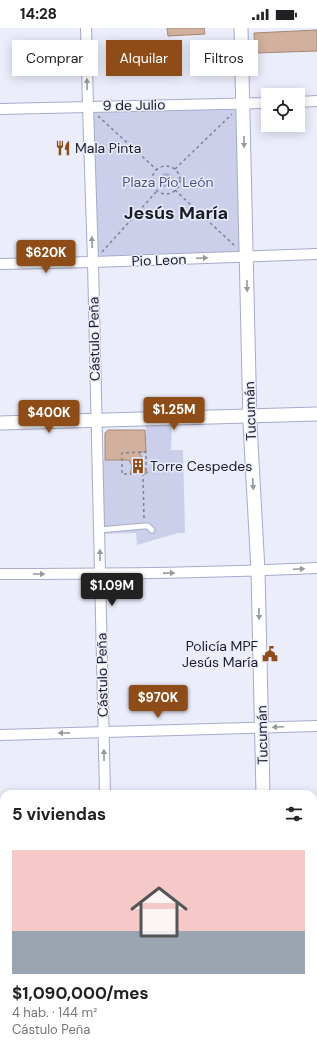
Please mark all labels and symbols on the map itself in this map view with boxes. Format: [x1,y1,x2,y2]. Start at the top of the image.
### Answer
one-way arrow [84,77,90,90]
street label: 9 de Julio [102,95,166,115]
one-way arrow [240,136,247,148]
restaurant icon: Mala Pinta [54,139,72,157]
place label: Mala Pinta [75,139,141,157]
park label: Plaza Pío León [122,173,214,191]
district label: Jesús María [124,201,228,225]
one-way arrow [89,235,95,248]
pin: $620K [18,240,74,274]
street label: Pio Leon [131,250,187,270]
one-way arrow [196,255,209,261]
one-way arrow [244,280,250,293]
street label: Cástulo Peña [84,297,104,381]
street label: Tucumán [240,381,260,441]
pin: $1.25M [141,397,207,431]
pin: $400K [21,400,77,434]
building icon: Torre Cespedes [129,457,147,475]
place label: Torre Cespedes [150,457,252,475]
one-way arrow [250,478,257,490]
one-way arrow [96,549,103,561]
one-way arrow [293,566,306,572]
one-way arrow [163,570,176,576]
one-way arrow [33,571,46,577]
pin: $1.09M [79,573,145,607]
one-way arrow [255,608,262,620]
street label: Cástulo Peña [92,633,112,717]
place label: Policía MPF Jesús María [182,637,259,671]
public building icon: Policía MPF Jesús María [261,645,279,663]
pin: $970K [130,685,186,719]
street label: Tucumán [252,705,272,765]
one-way arrow [272,723,284,730]
one-way arrow [57,730,70,736]
one-way arrow [101,749,108,761]

